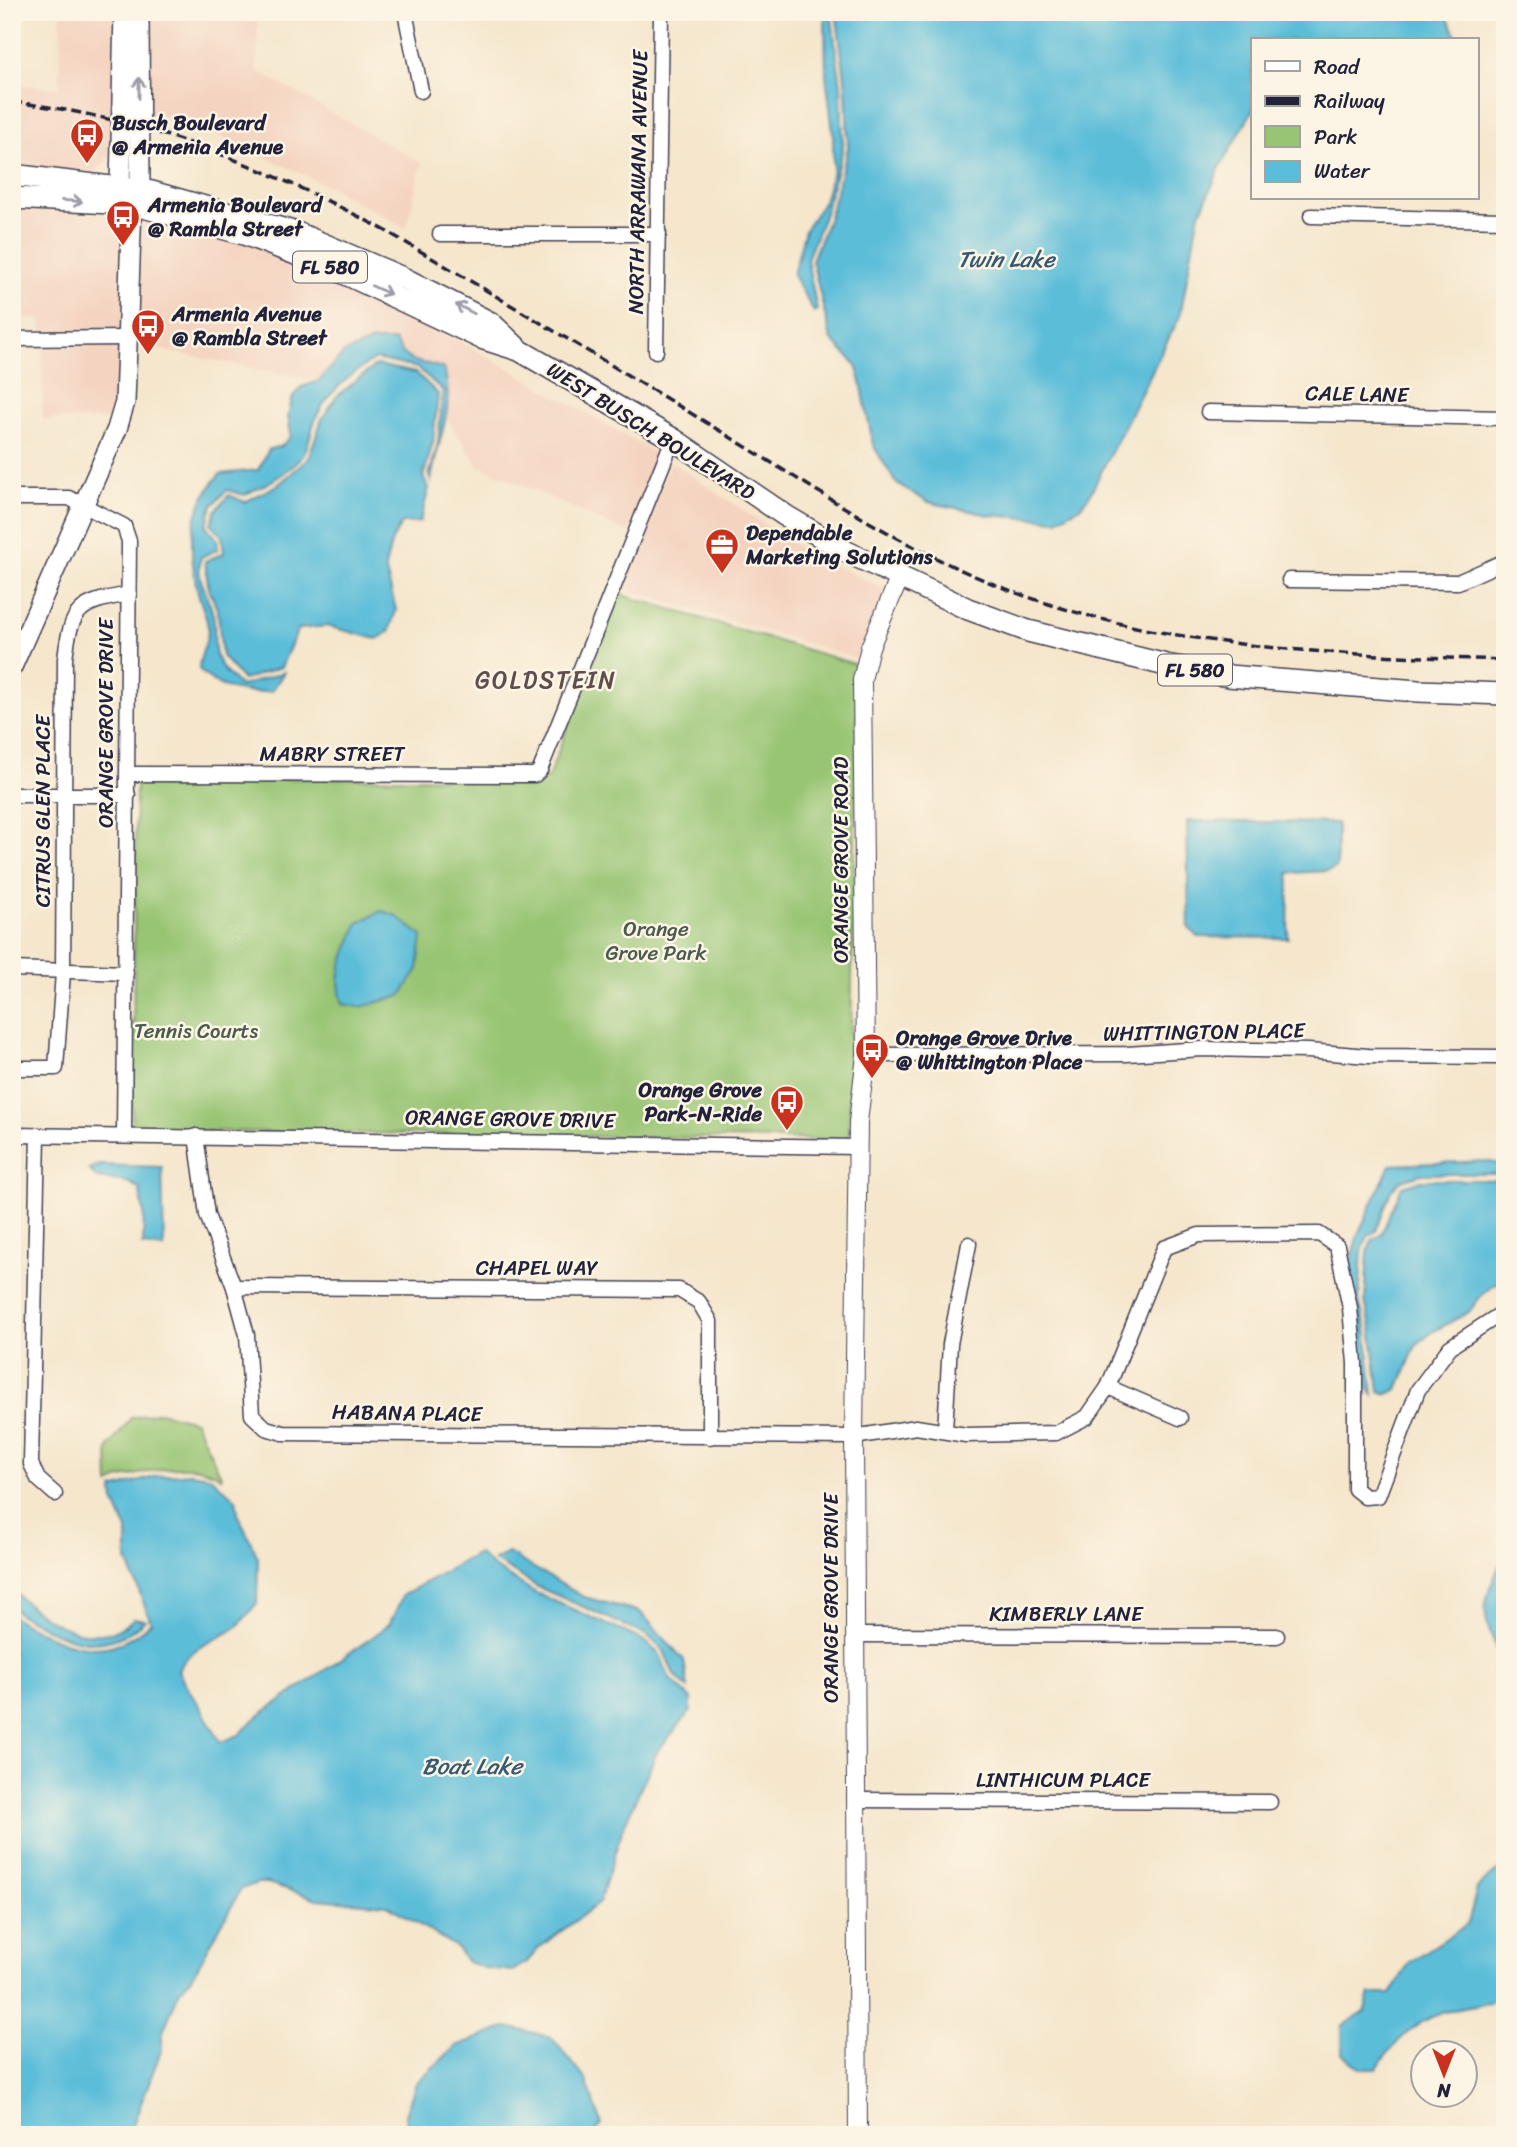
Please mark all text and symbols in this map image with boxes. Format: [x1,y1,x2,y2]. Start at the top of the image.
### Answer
legend [1251,38,1478,200]
street label: NORTH ARRAWANA AVENUE [617,48,659,314]
text: Road [1314,48,1361,86]
one-way arrow [132,77,146,100]
text: Railway [1314,82,1385,120]
place label: Busch Boulevard @ Armenia Avenue [112,104,284,166]
bus stop icon: Busch Boulevard @ Armenia Avenue [68,116,106,165]
text: Park [1314,118,1357,156]
text: Water [1314,152,1371,190]
place label: Armenia Boulevard @ Rambla Street [147,186,324,248]
one-way arrow [61,195,83,208]
bus stop icon: Armenia Boulevard @ Rambla Street [104,198,142,247]
water label: Twin Lake [958,239,1056,280]
road number: FL 580 [293,252,367,282]
one-way arrow [371,285,392,298]
place label: Armenia Avenue @ Rambla Street [171,295,328,357]
one-way arrow [455,302,476,316]
bus stop icon: Armenia Avenue @ Rambla Street [129,307,167,356]
street label: WEST BUSCH BOULEVARD [539,351,763,511]
street label: CALE LANE [1305,374,1410,414]
place label: Dependable Marketing Solutions [745,514,933,576]
office icon: Dependable Marketing Solutions [703,526,741,575]
street label: ORANGE GROVE DRIVE [87,617,125,828]
road number: FL 580 [1158,654,1232,685]
district label: GOLDSTEIN [475,659,617,701]
street label: CITRUS GLEN PLACE [24,713,62,907]
street label: MABRY STREET [260,735,406,773]
street label: ORANGE GROVE ROAD [822,756,860,963]
park label: Orange Grove Park [605,910,707,972]
street label: WHITTINGTON PLACE [1103,1011,1306,1053]
park label: Tennis Courts [134,1012,259,1050]
place label: Orange Grove Drive @ Whittington Place [896,1019,1083,1081]
bus stop icon: Orange Grove Drive @ Whittington Place [853,1031,891,1080]
place label: Orange Grove Park-N-Ride [638,1071,762,1133]
bus stop icon: Orange Grove Park-N-Ride [768,1083,806,1132]
street label: ORANGE GROVE DRIVE [405,1098,617,1140]
street label: CHAPEL WAY [476,1249,599,1287]
street label: HABANA PLACE [332,1393,484,1433]
street label: ORANGE GROVE DRIVE [812,1492,850,1703]
street label: KIMBERLY LANE [989,1595,1144,1633]
water label: Boat Lake [422,1746,524,1787]
street label: LINTHICUM PLACE [976,1761,1151,1799]
north arrow [1408,2038,1478,2108]
text: N [1437,2074,1452,2107]

